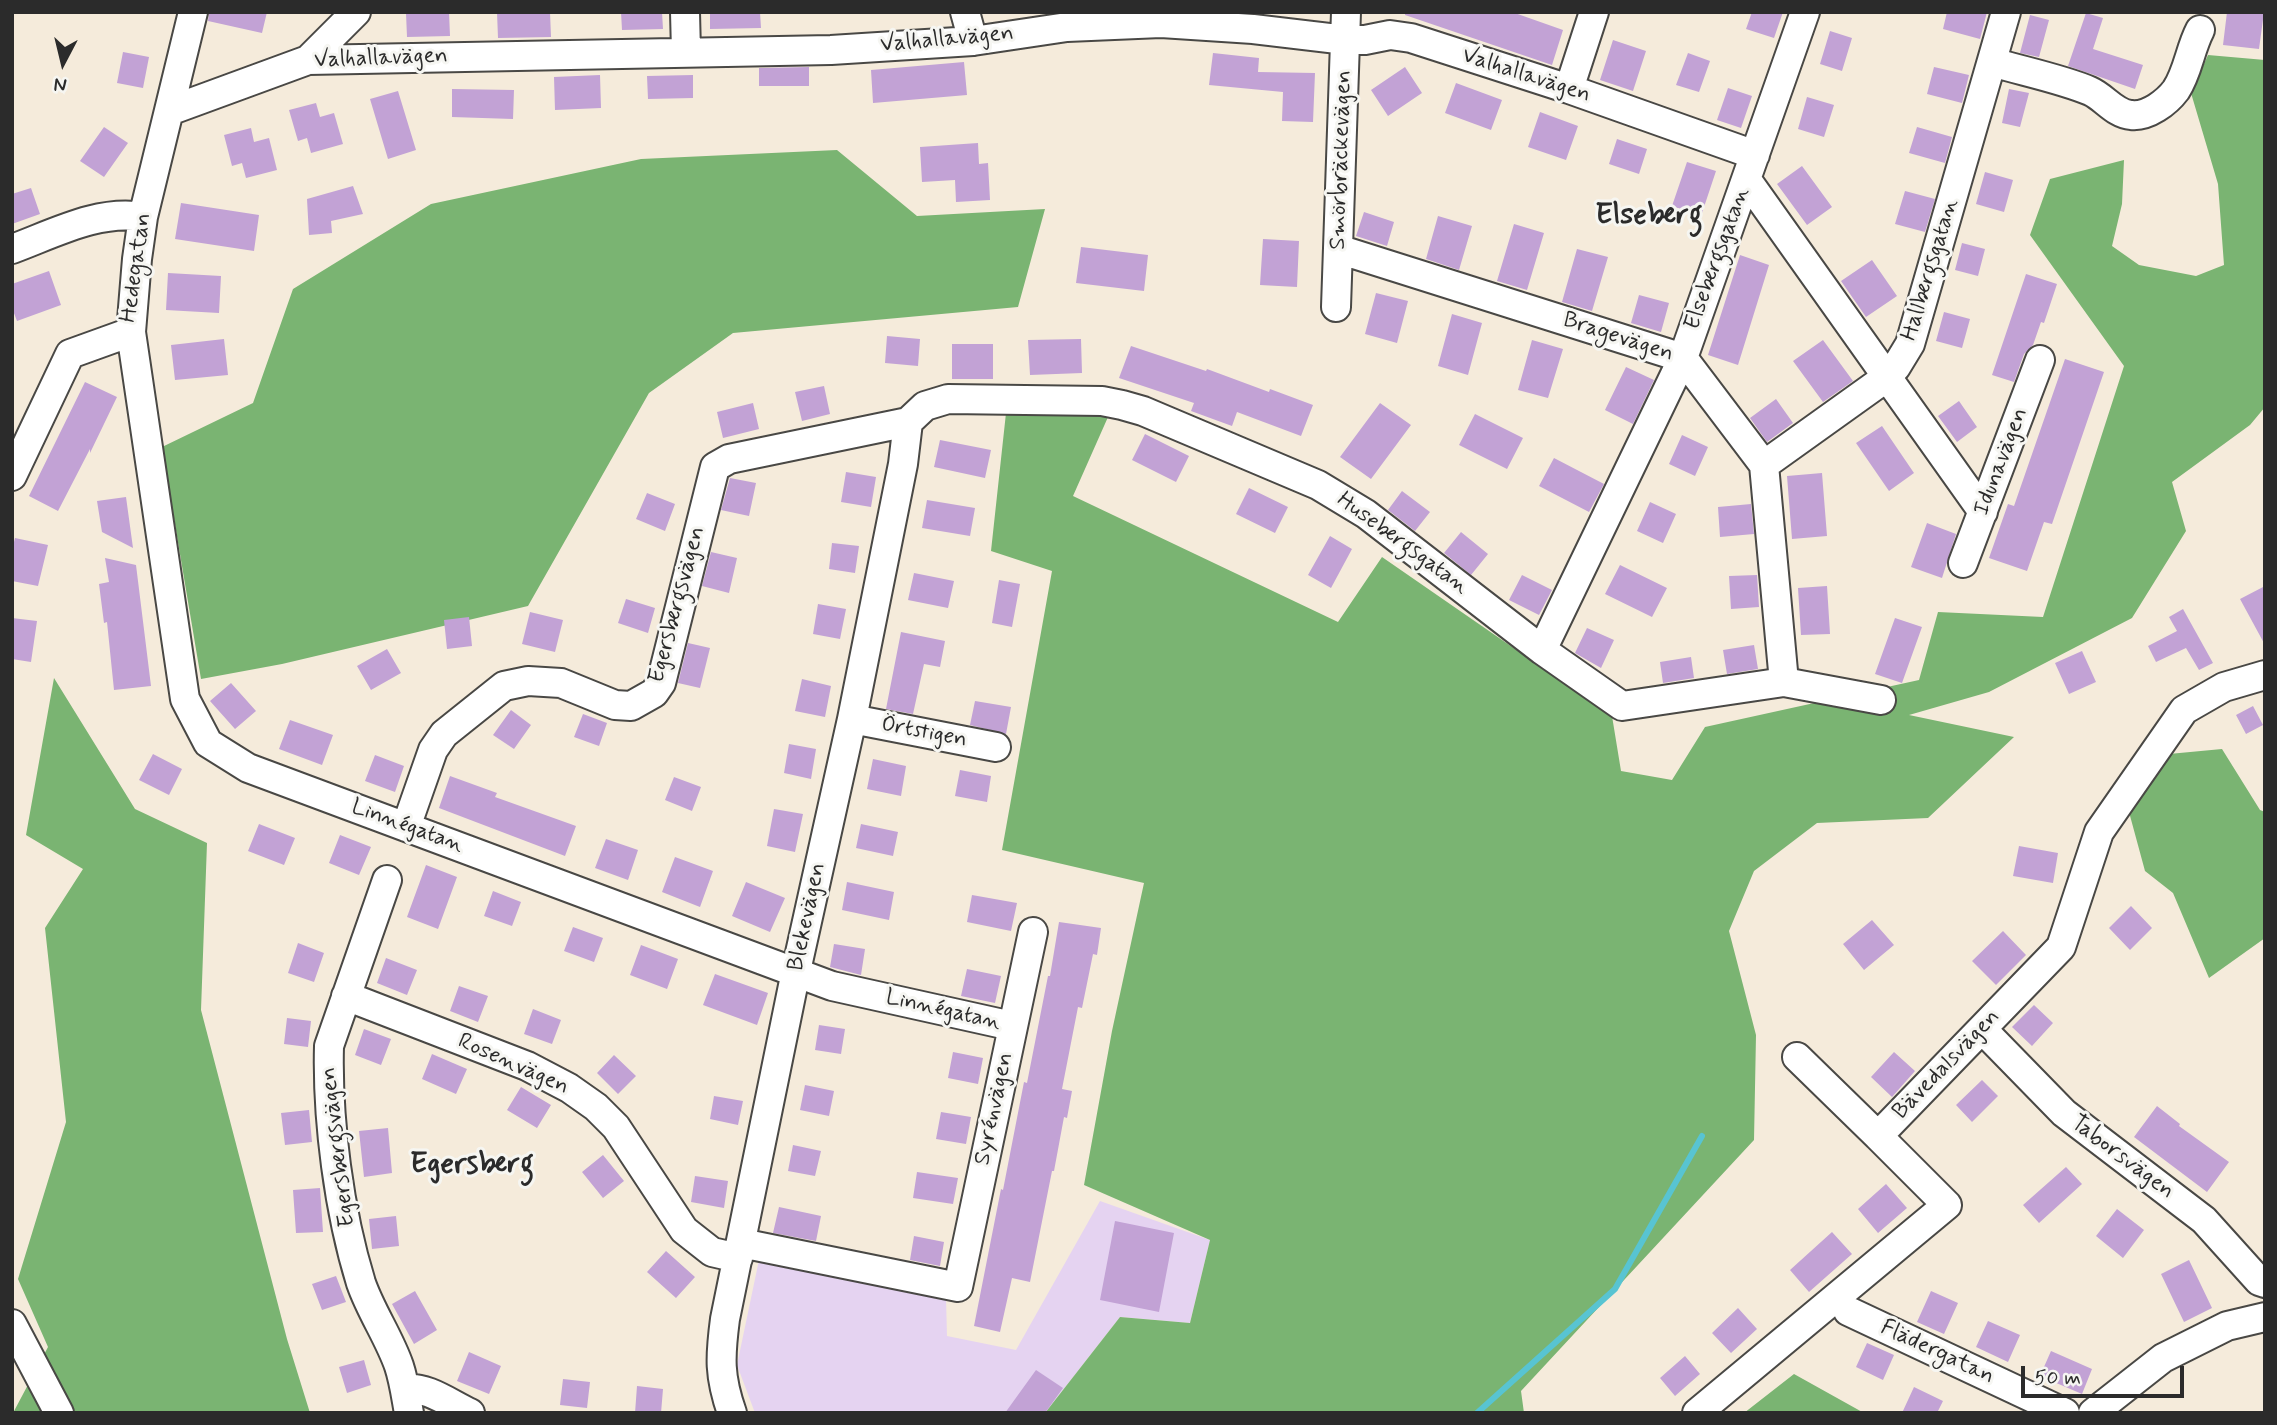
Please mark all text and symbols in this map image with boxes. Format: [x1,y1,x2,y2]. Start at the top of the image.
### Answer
street label: Valhallavägen [879,20,1015,60]
north arrow [28,28,98,98]
street label: Valhallavägen [1458,42,1594,110]
street label: Valhallavägen [314,43,448,75]
street label: Smörbräckevägen [1325,70,1359,250]
text: N [53,71,68,98]
street label: Elsebergsgatan [1679,184,1757,334]
street label: Hallbergsgatan [1896,196,1966,344]
district label: Elseberg [1595,199,1703,235]
street label: Hedegatan [116,211,158,325]
street label: Bragevägen [1559,307,1677,369]
street label: Idunavägen [1969,404,2035,520]
street label: Husebergsgatan [1331,487,1473,601]
street label: Egersbergsvägen [644,524,712,686]
street label: Örtstigen [879,711,969,755]
street label: Linnégatan [347,794,467,860]
street label: Blekevägen [783,860,833,974]
street label: Linnégatan [883,984,1003,1038]
street label: Bävedalsvägen [1888,1004,2006,1126]
street label: Rosenvägen [453,1028,573,1102]
street label: Syrénvägen [970,1050,1020,1168]
street label: Egersbergsvägen [316,1065,362,1229]
street label: Taborsvägen [2065,1110,2179,1206]
district label: Egersberg [410,1148,534,1184]
street label: Flädergatan [1876,1315,1998,1391]
scale bar [2025,1352,2188,1396]
text: 50 m [2034,1364,2081,1392]

